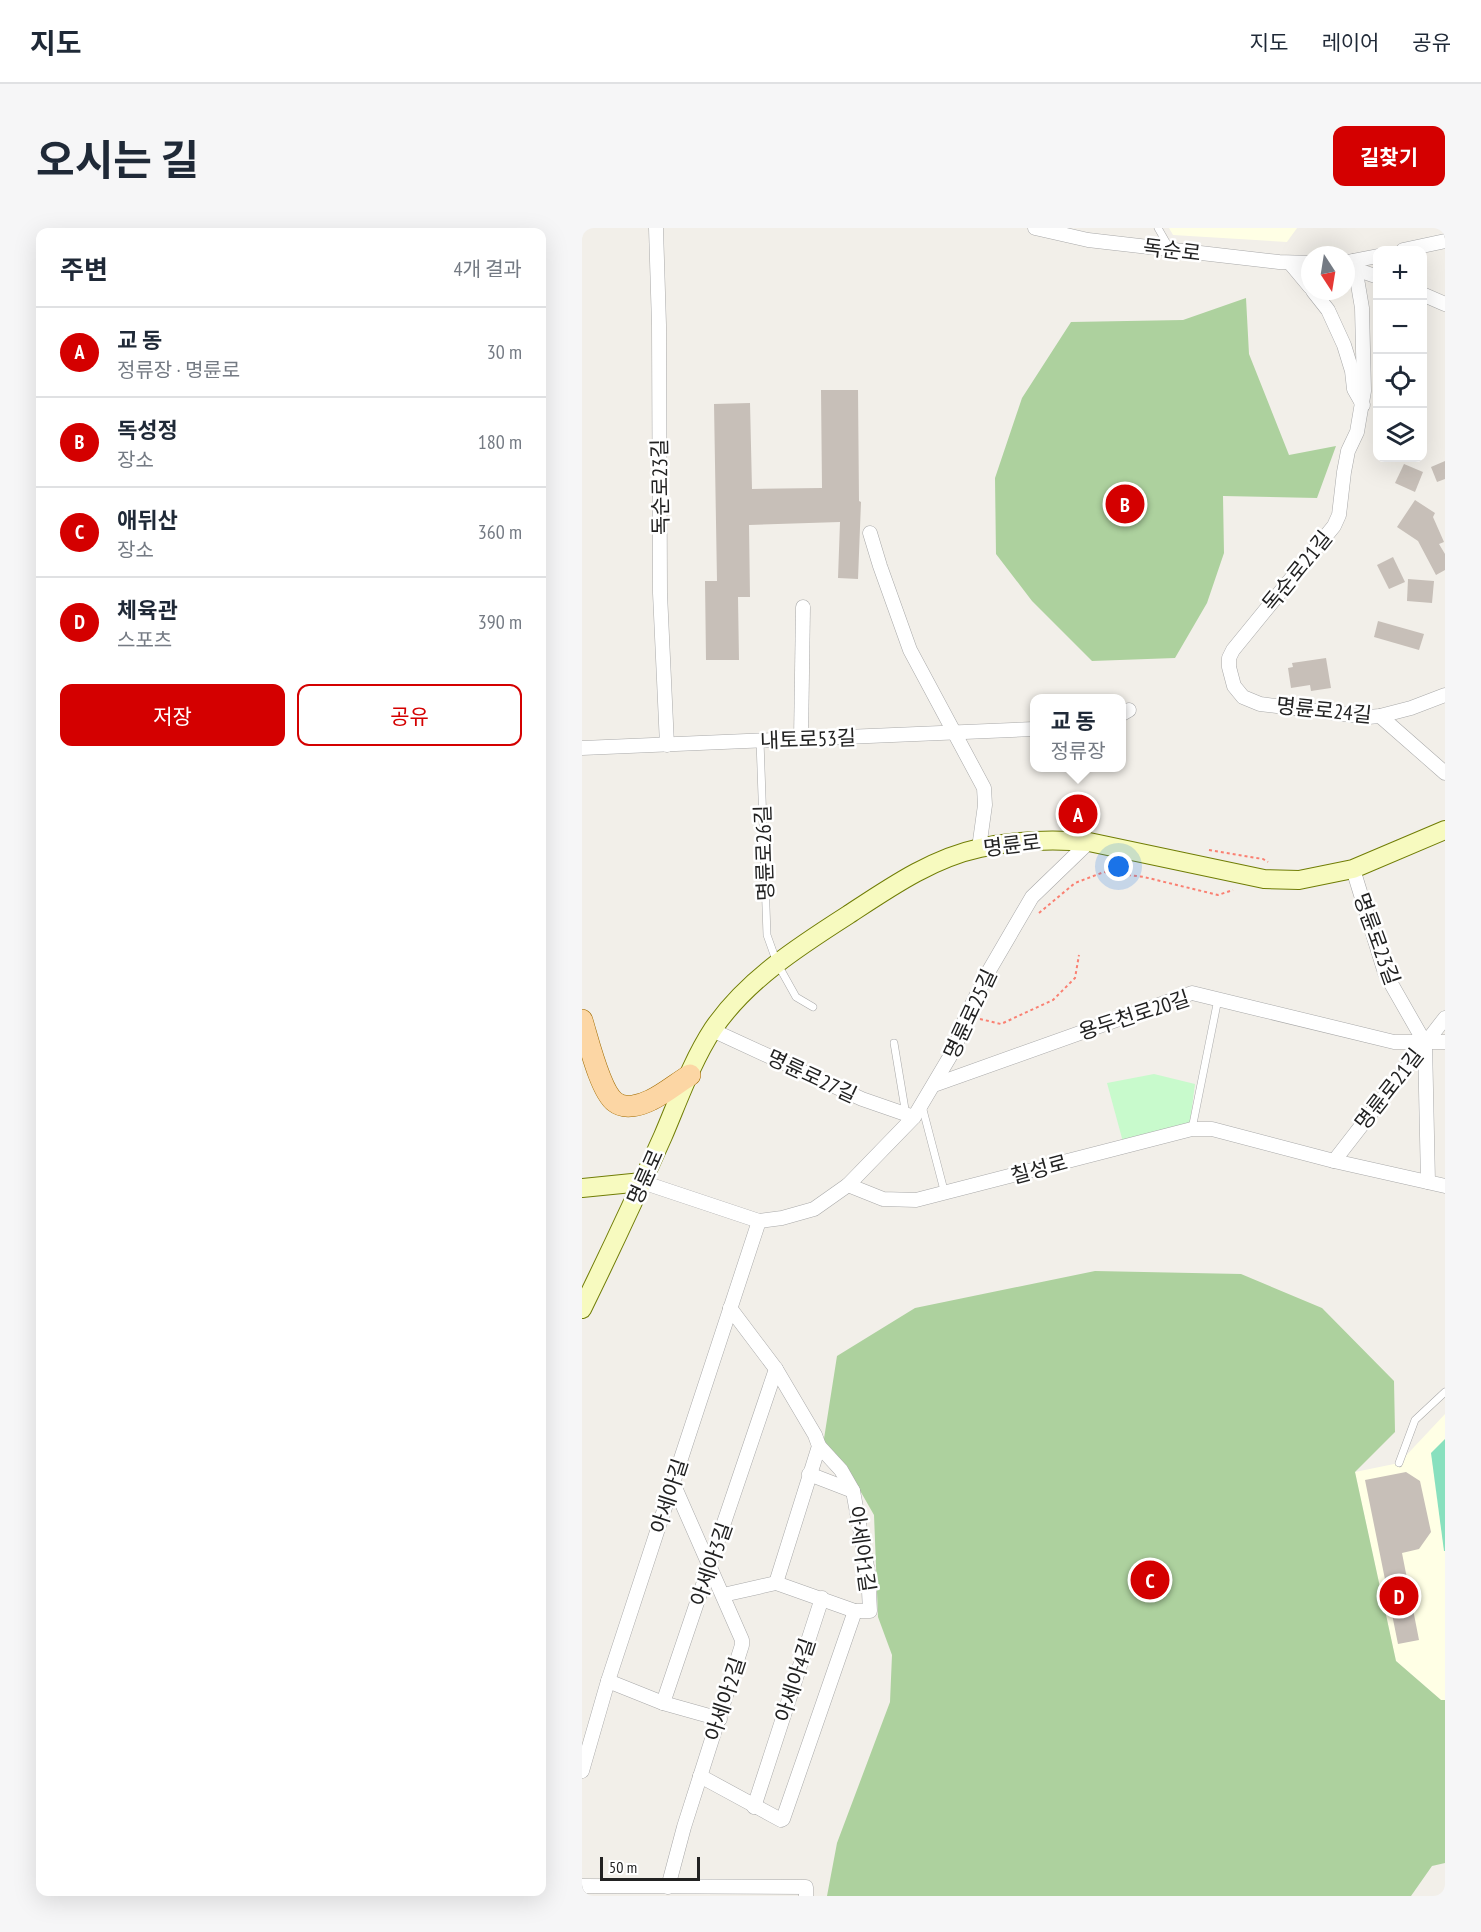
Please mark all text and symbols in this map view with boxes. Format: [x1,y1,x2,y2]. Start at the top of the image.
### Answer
text: 지도 [30,24,82,61]
text: 지도 [1250,29,1288,56]
text: 레이어 [1321,29,1379,56]
text: 공유 [1412,29,1451,56]
button: 길찾기 [1333,126,1445,186]
text: 오시는 길 [36,132,199,187]
street label: 독순로 [1142,233,1202,267]
north arrow [1301,246,1355,300]
map controls [1373,246,1427,462]
button: + [1373,246,1427,300]
text: 주변 [60,253,108,286]
text: 4개 결과 [454,256,522,282]
button: − [1373,300,1427,354]
text: 교 동 [117,326,162,354]
text: A [74,339,85,365]
text: 30 m [487,339,522,365]
button: locate [1373,354,1427,408]
text: 정류장 · 명륜로 [117,357,240,383]
button: layers [1373,408,1427,462]
text: 독성정 [117,416,178,444]
text: B [75,429,84,455]
text: 180 m [478,429,522,455]
street label: 독순로23길 [646,439,674,535]
text: 장소 [117,447,154,473]
pin: B [1106,482,1144,526]
text: 애뒤산 [117,506,178,534]
text: C [75,519,84,545]
text: 360 m [478,519,522,545]
street label: 독순로21길 [1256,525,1338,617]
text: 장소 [117,537,154,563]
text: 체육관 [117,596,178,624]
text: D [74,609,85,635]
text: 390 m [478,609,522,635]
text: 스포츠 [117,627,172,653]
button: 저장 [60,684,285,746]
button: 공유 [297,684,522,746]
street label: 명륜로24길 [1275,692,1373,728]
popup [1030,694,1126,772]
text: 교 동 [1050,707,1095,735]
street label: 내토로53길 [759,724,857,754]
text: 정류장 [1050,738,1106,764]
pin: A [1058,792,1098,836]
street label: 명륜로26길 [749,804,779,902]
street label: 명륜로 [982,828,1042,862]
your location [1104,852,1133,881]
street label: 명륜로23길 [1348,889,1406,989]
street label: 명륜로25길 [937,965,1003,1063]
street label: 용두천로20길 [1075,984,1193,1046]
street label: 명륜로27길 [763,1043,861,1109]
street label: 명륜로21길 [1349,1043,1429,1135]
street label: 명륜로 [621,1145,669,1209]
street label: 칠성로 [1008,1148,1070,1190]
street label: 아세아길 [644,1455,694,1537]
street label: 아세아1길 [843,1504,881,1594]
street label: 아세아3길 [684,1519,738,1609]
pin: C [1130,1558,1170,1602]
pin: D [1380,1574,1418,1618]
street label: 아세아4길 [769,1635,821,1725]
street label: 아세아2길 [699,1654,751,1744]
scale bar [600,1854,700,1882]
text: 50 m [609,1857,637,1877]

